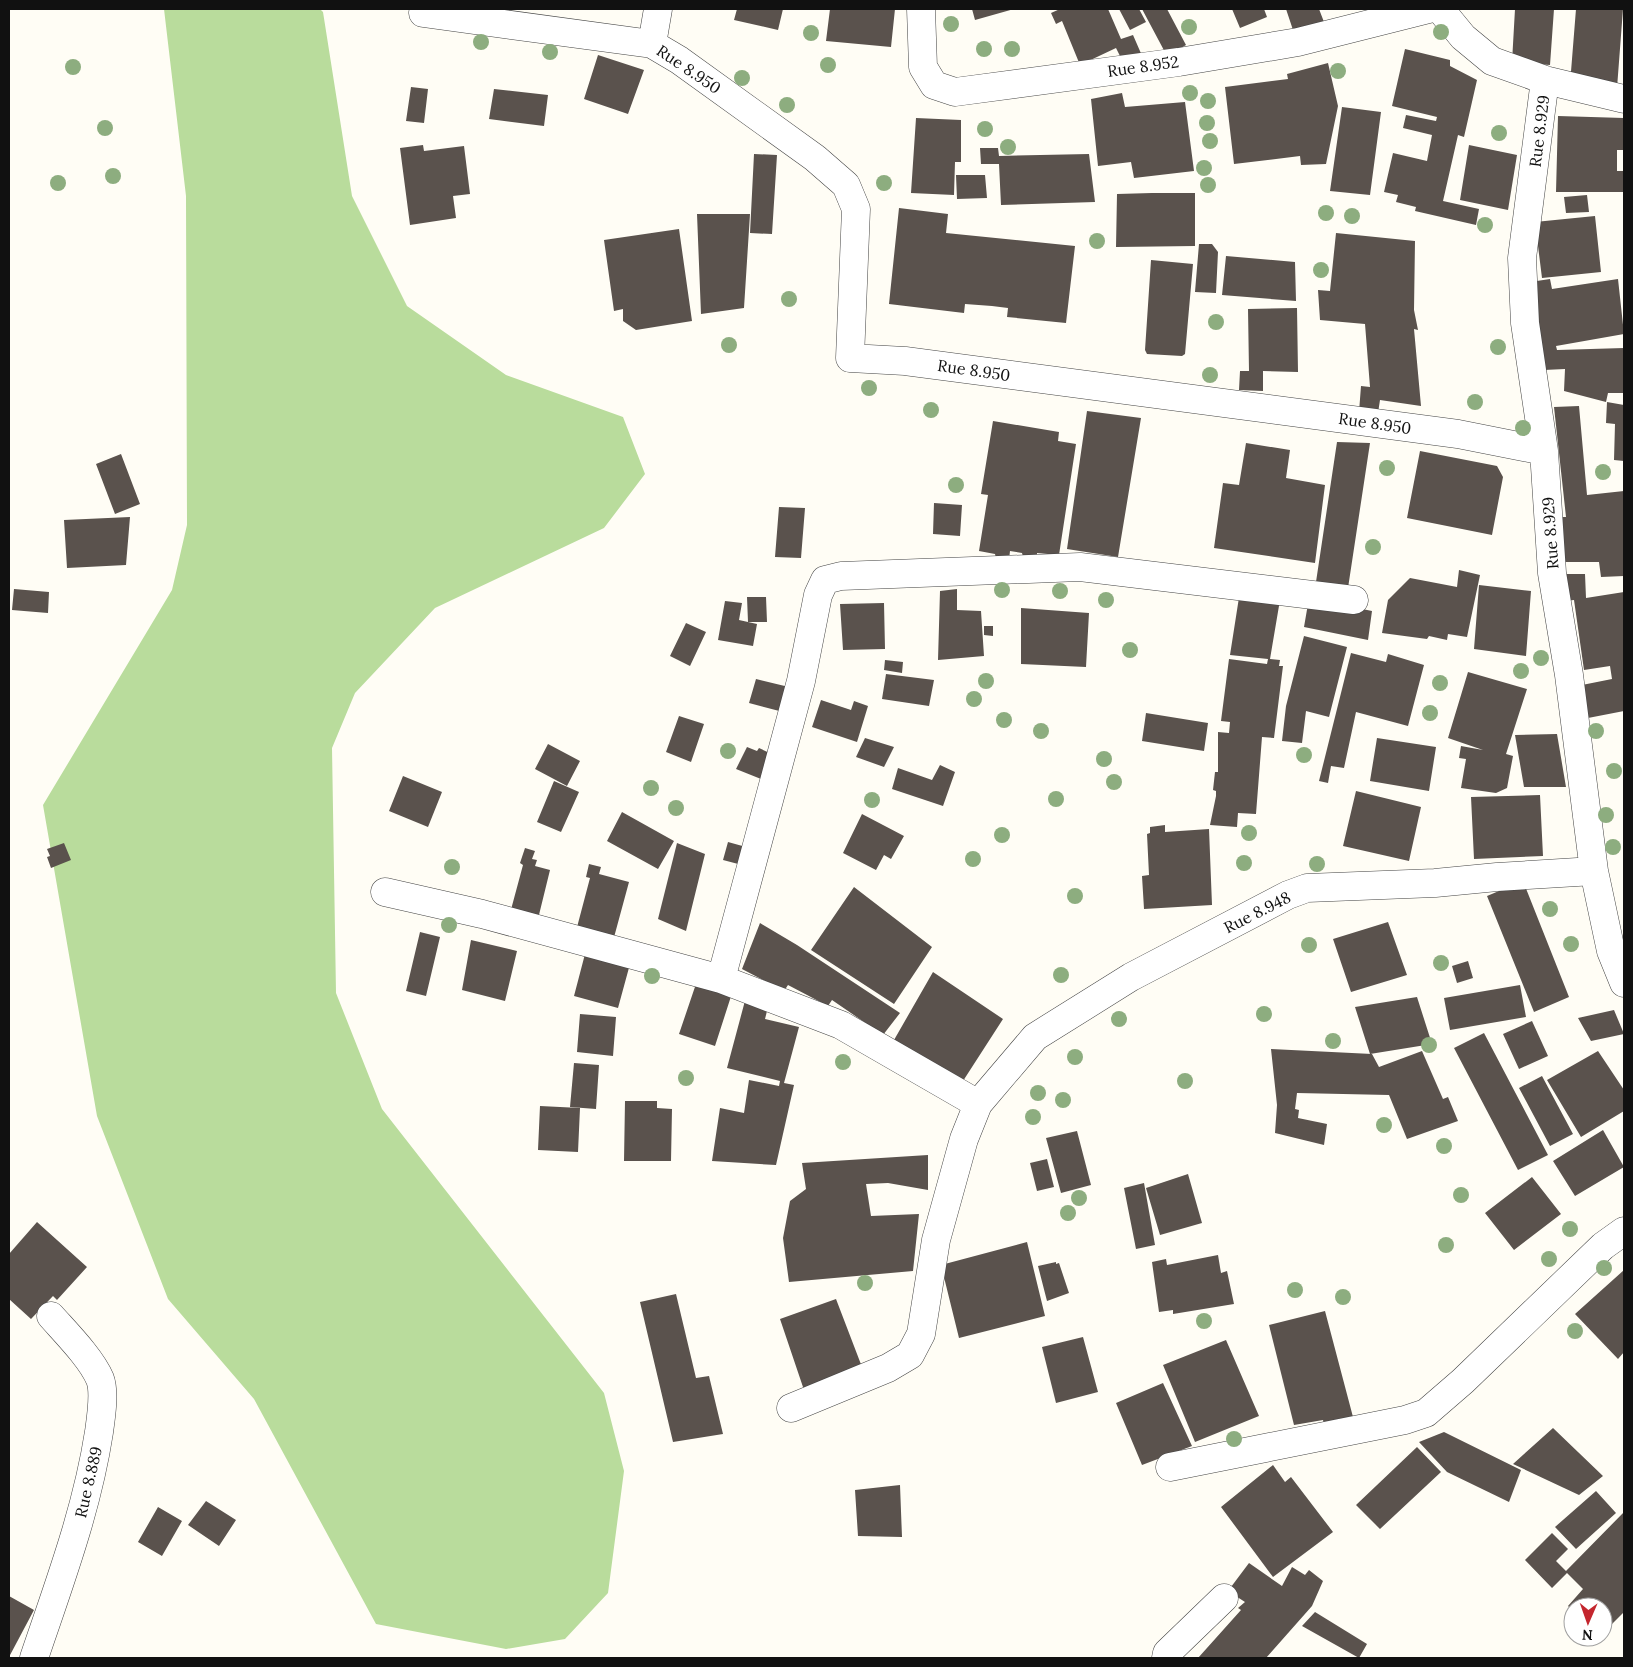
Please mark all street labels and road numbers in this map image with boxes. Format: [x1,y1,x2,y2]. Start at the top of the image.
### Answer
street label: Rue 8.950 [653,40,725,98]
street label: Rue 8.952 [1106,51,1180,81]
street label: Rue 8.929 [1525,94,1553,168]
street label: Rue 8.950 [936,355,1012,385]
street label: Rue 8.950 [1337,408,1413,438]
street label: Rue 8.929 [1537,496,1563,570]
street label: Rue 8.948 [1220,887,1294,937]
street label: Rue 8.889 [70,1444,106,1520]

